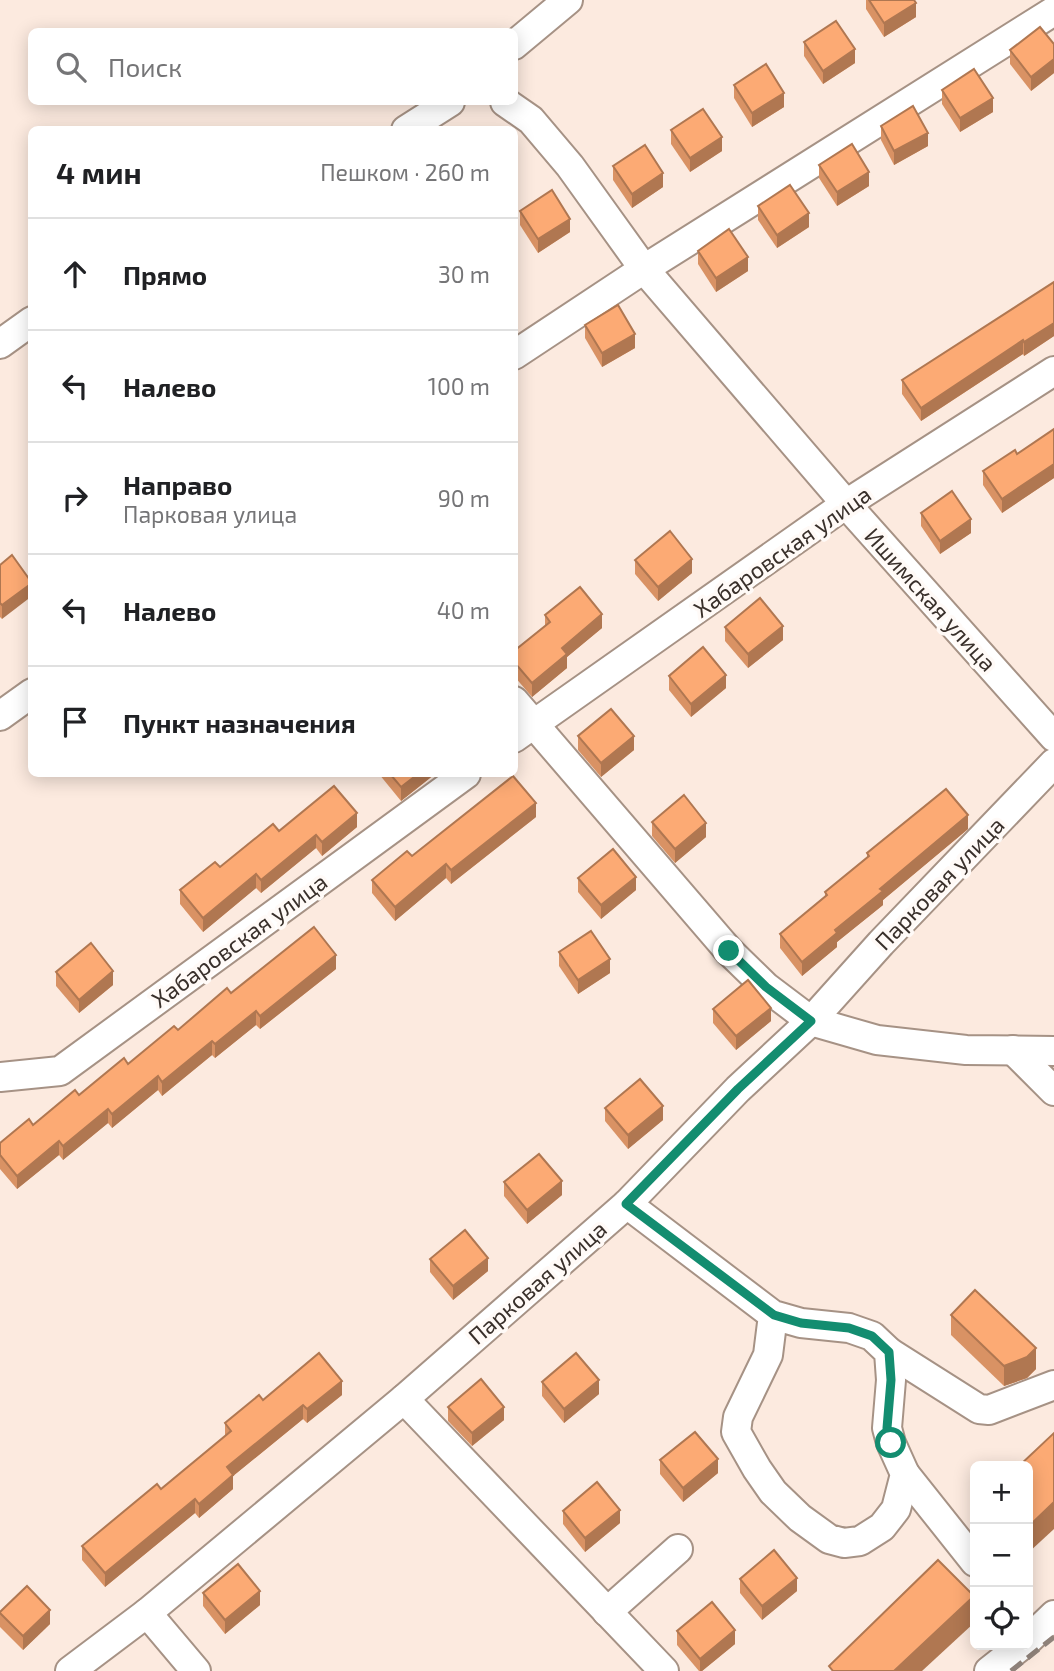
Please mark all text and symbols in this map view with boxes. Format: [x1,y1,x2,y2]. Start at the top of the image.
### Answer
search box [28,28,518,105]
icon: search [52,48,90,86]
text: Поиск [108,51,182,82]
text: 4 мин [56,154,142,190]
text: Пешком · 260 m [320,158,490,186]
icon: ahead [56,255,94,293]
text: Прямо [123,259,207,290]
text: 30 m [438,260,490,288]
icon: left [56,367,94,405]
text: Налево [123,371,216,402]
text: 100 m [428,372,490,400]
text: Направо [123,469,232,500]
icon: right [56,479,94,517]
street label: Хабаровская улица [688,479,877,624]
text: 90 m [438,484,490,512]
text: Парковая улица [123,500,297,528]
street label: Ишимская улица [859,522,1003,677]
icon: left [56,591,94,629]
text: Налево [123,595,216,626]
text: 40 m [437,596,490,624]
icon: arrive [56,703,94,741]
text: Пункт назначения [123,707,356,738]
street label: Парковая улица [868,811,1010,956]
street label: Хабаровская улица [146,867,333,1014]
route end [713,935,744,966]
street label: Парковая улица [462,1214,613,1350]
route start [875,1427,906,1458]
map controls [970,1461,1033,1650]
button: + [970,1461,1033,1524]
button: − [970,1524,1033,1587]
button: locate [970,1587,1033,1650]

